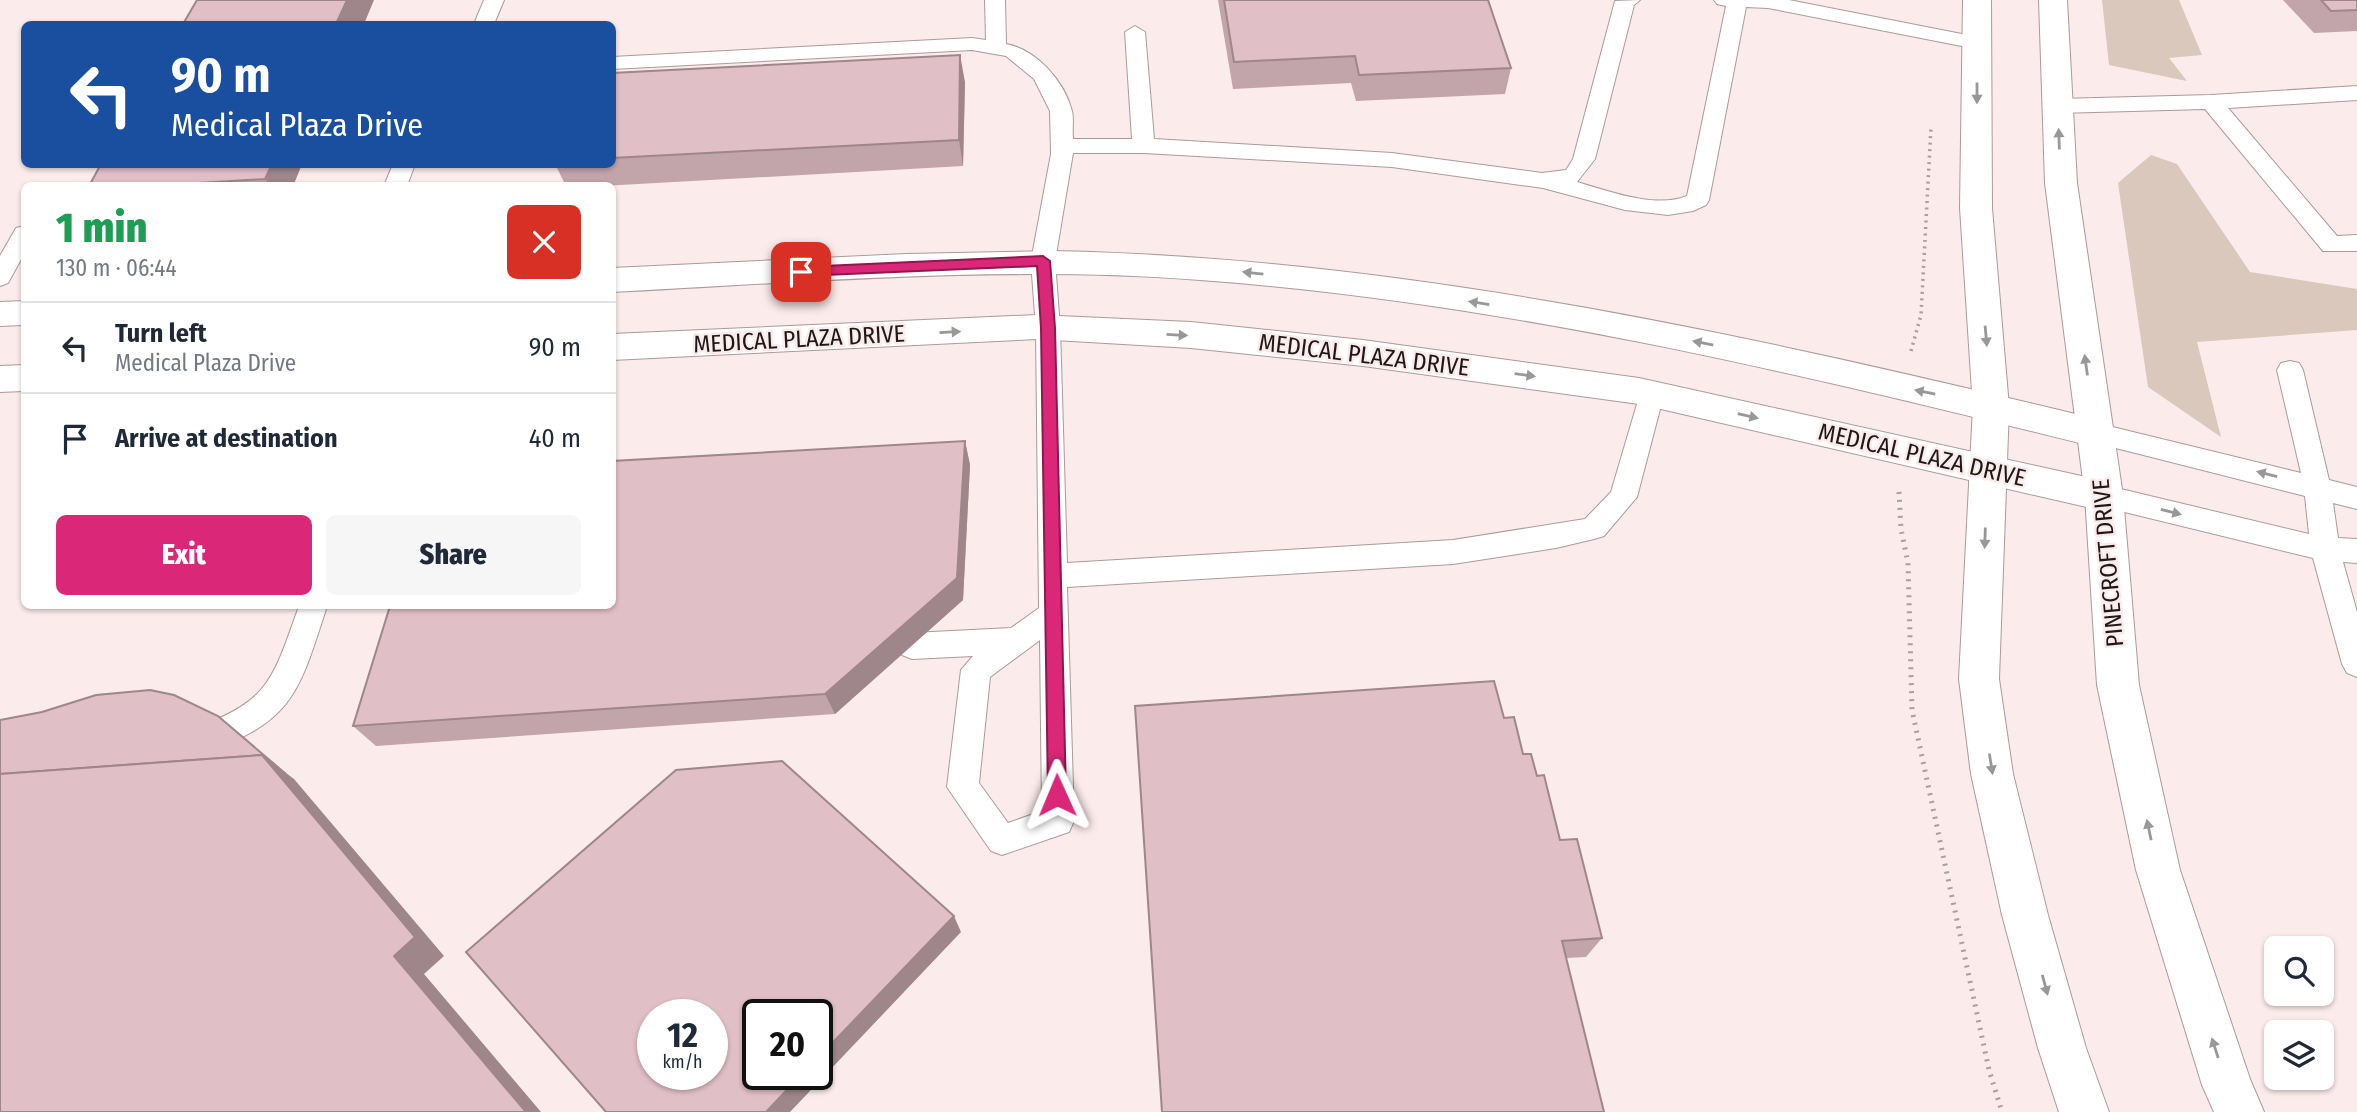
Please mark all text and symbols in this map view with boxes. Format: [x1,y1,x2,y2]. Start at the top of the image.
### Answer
text: 90 m [171,46,271,105]
icon: left [56,49,147,140]
one-way arrow [1971,82,1982,104]
text: Medical Plaza Drive [171,106,423,144]
one-way arrow [2054,128,2065,150]
text: 1 min [56,203,147,253]
button: close [507,205,581,279]
pin [771,242,831,302]
icon: arrive [782,253,820,291]
text: 130 m · 06:44 [56,254,177,282]
one-way arrow [1242,268,1264,279]
one-way arrow [1468,297,1490,308]
text: Turn left [115,318,207,349]
street label: MEDICAL PLAZA DRIVE [692,319,906,359]
one-way arrow [1981,325,1992,347]
one-way arrow [939,326,961,337]
street label: MEDICAL PLAZA DRIVE [1257,328,1471,382]
icon: left [56,329,94,367]
one-way arrow [1166,329,1188,340]
text: 90 m [529,332,581,363]
one-way arrow [1692,338,1714,349]
text: Medical Plaza Drive [115,349,296,377]
one-way arrow [2081,354,2092,376]
one-way arrow [1514,370,1536,381]
one-way arrow [1914,387,1936,398]
one-way arrow [1737,410,1759,421]
street label: MEDICAL PLAZA DRIVE [1816,418,2028,492]
icon: arrive [56,420,94,458]
text: Arrive at destination [115,423,338,454]
text: 40 m [529,423,581,454]
one-way arrow [2256,468,2278,479]
street label: PINECROFT DRIVE [2087,478,2129,648]
one-way arrow [2160,507,2182,518]
button: Exit [56,515,312,595]
button: Share [326,515,581,595]
one-way arrow [1980,527,1991,549]
one-way arrow [1986,754,1997,776]
position arrow [1020,758,1094,832]
one-way arrow [2144,819,2155,841]
map controls [2264,936,2334,1090]
button: search [2264,936,2334,1006]
one-way arrow [2040,975,2051,997]
speed limit sign: 20 [742,999,833,1090]
text: 12 [667,1014,698,1056]
button: layers [2264,1020,2334,1090]
one-way arrow [2209,1037,2220,1058]
text: km/h [662,1051,703,1073]

